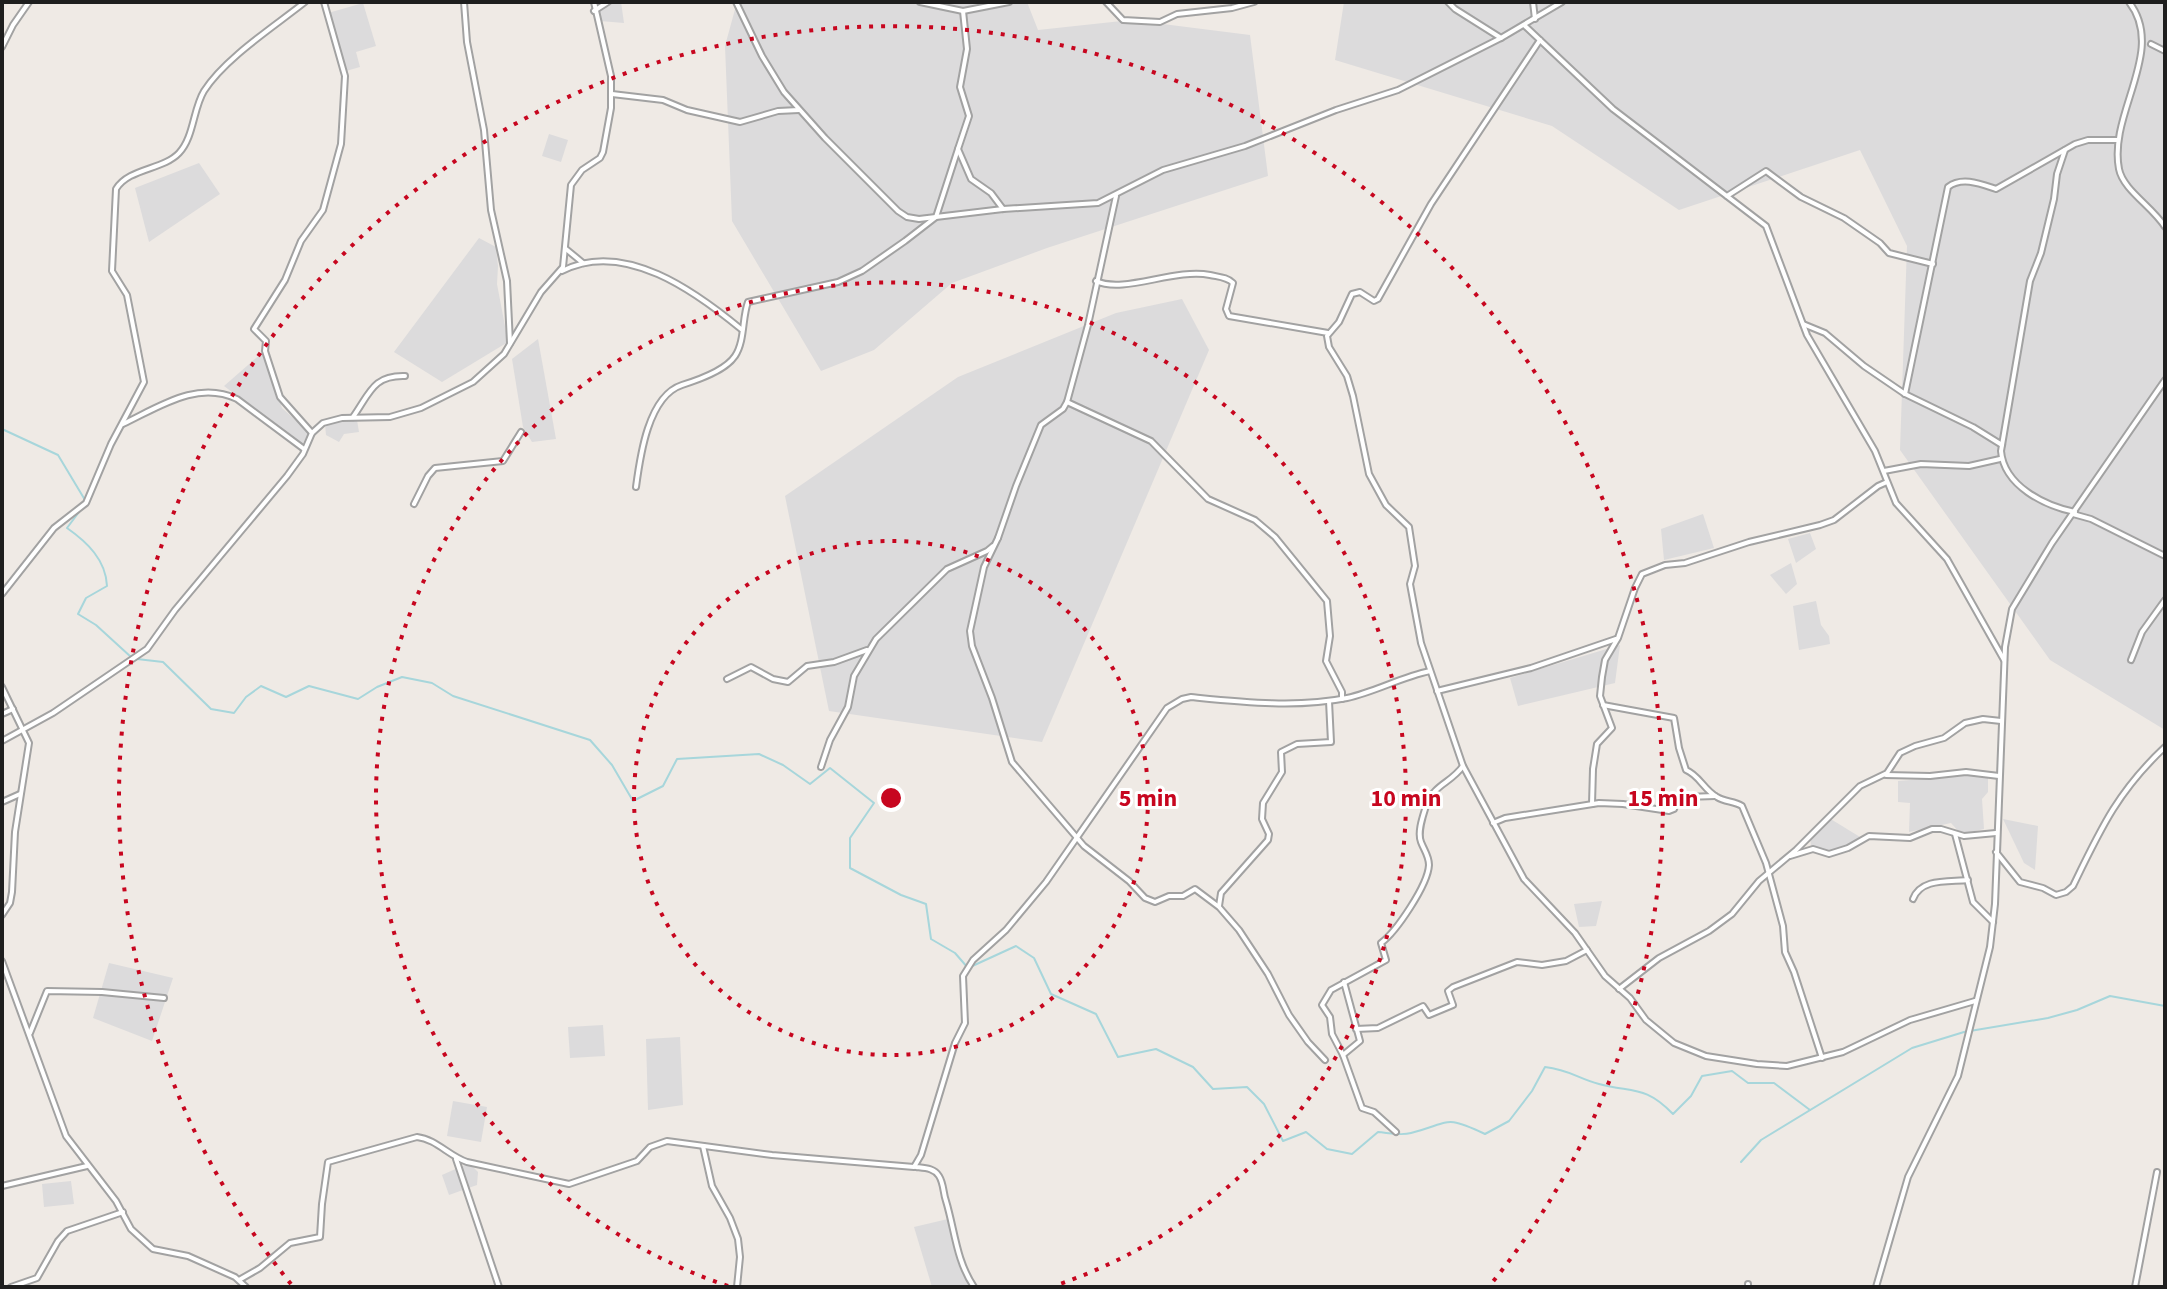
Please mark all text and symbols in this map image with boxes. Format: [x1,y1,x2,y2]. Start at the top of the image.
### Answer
text: 5 min [1119,781,1177,816]
text: 10 min [1370,781,1442,816]
text: 15 min [1627,781,1699,816]
centre of rings [877,784,905,812]

